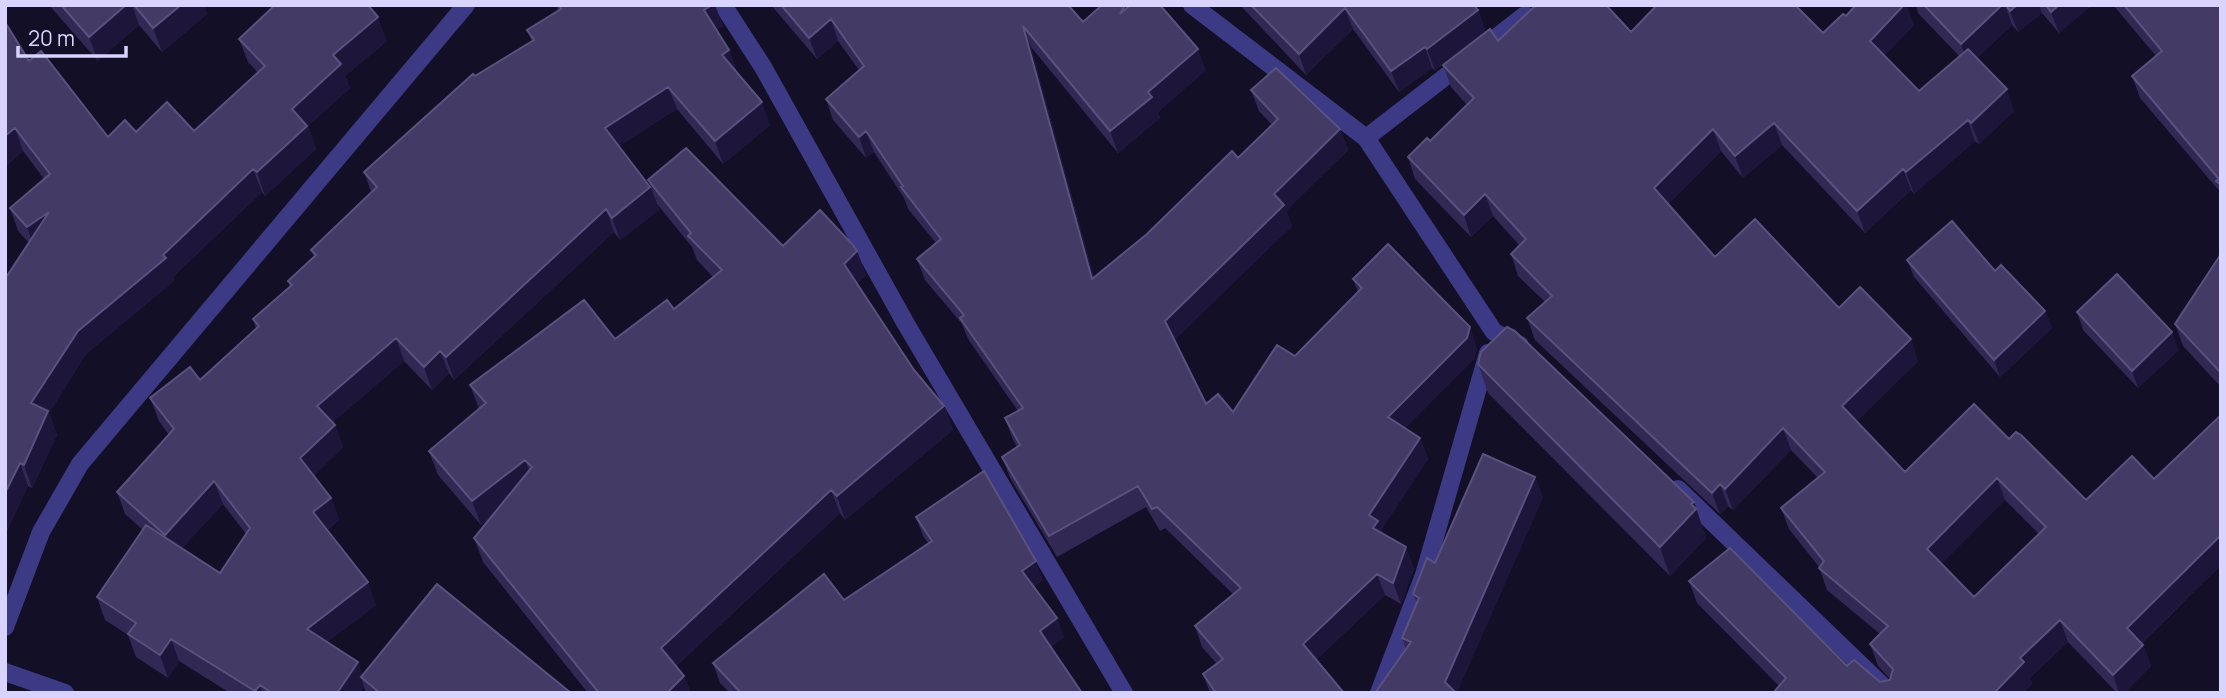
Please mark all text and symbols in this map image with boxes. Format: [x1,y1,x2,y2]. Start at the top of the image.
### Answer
scale bar [18,14,126,58]
text: 20 m [28,24,75,52]

